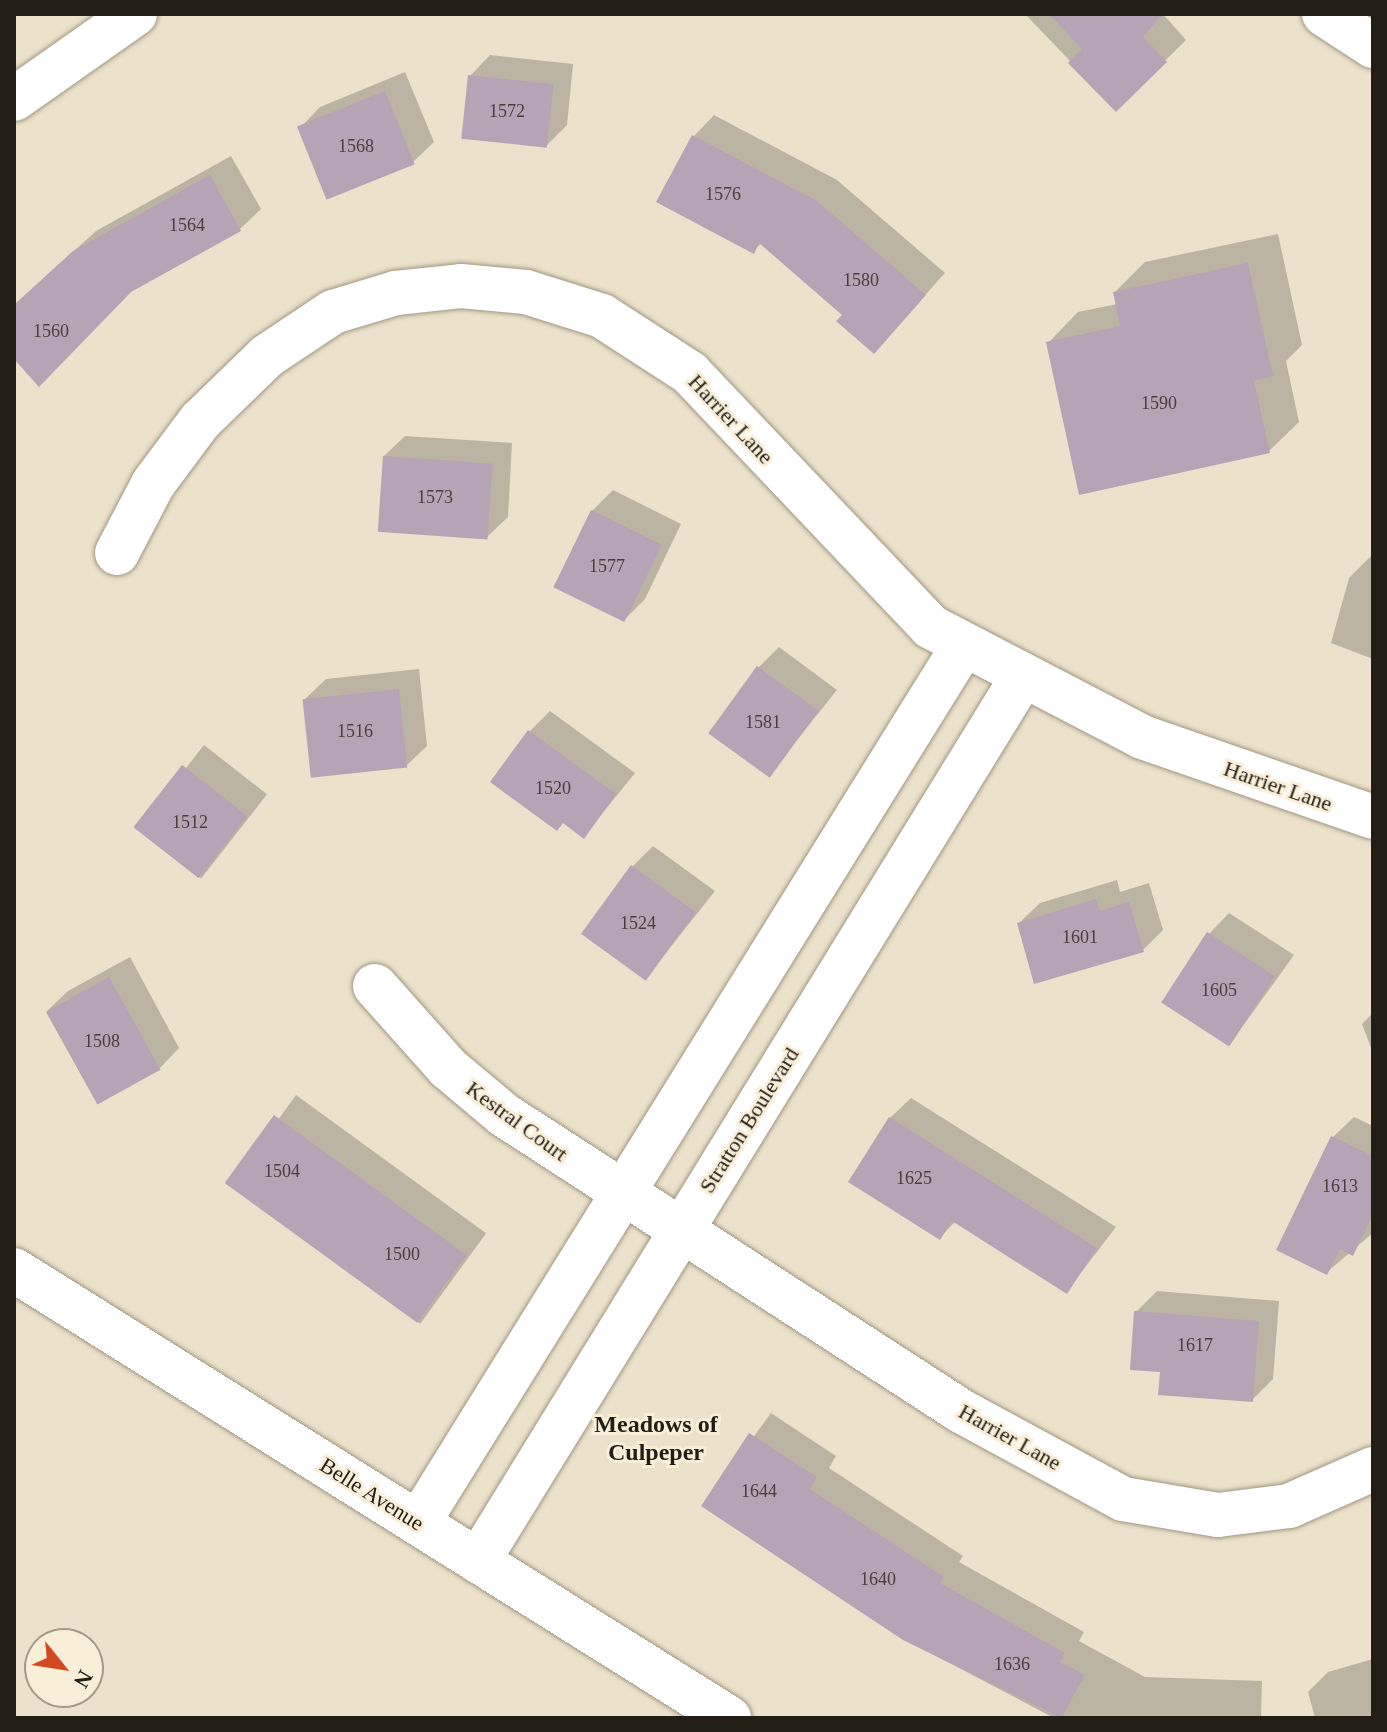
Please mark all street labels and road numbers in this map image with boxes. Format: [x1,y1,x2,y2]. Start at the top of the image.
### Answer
street label: Harrier Lane [683,369,779,469]
street label: Harrier Lane [1220,755,1336,817]
street label: Stratton Boulevard [694,1042,804,1198]
street label: Kestral Court [461,1075,573,1167]
street label: Harrier Lane [954,1398,1066,1476]
street label: Belle Avenue [315,1451,429,1537]

